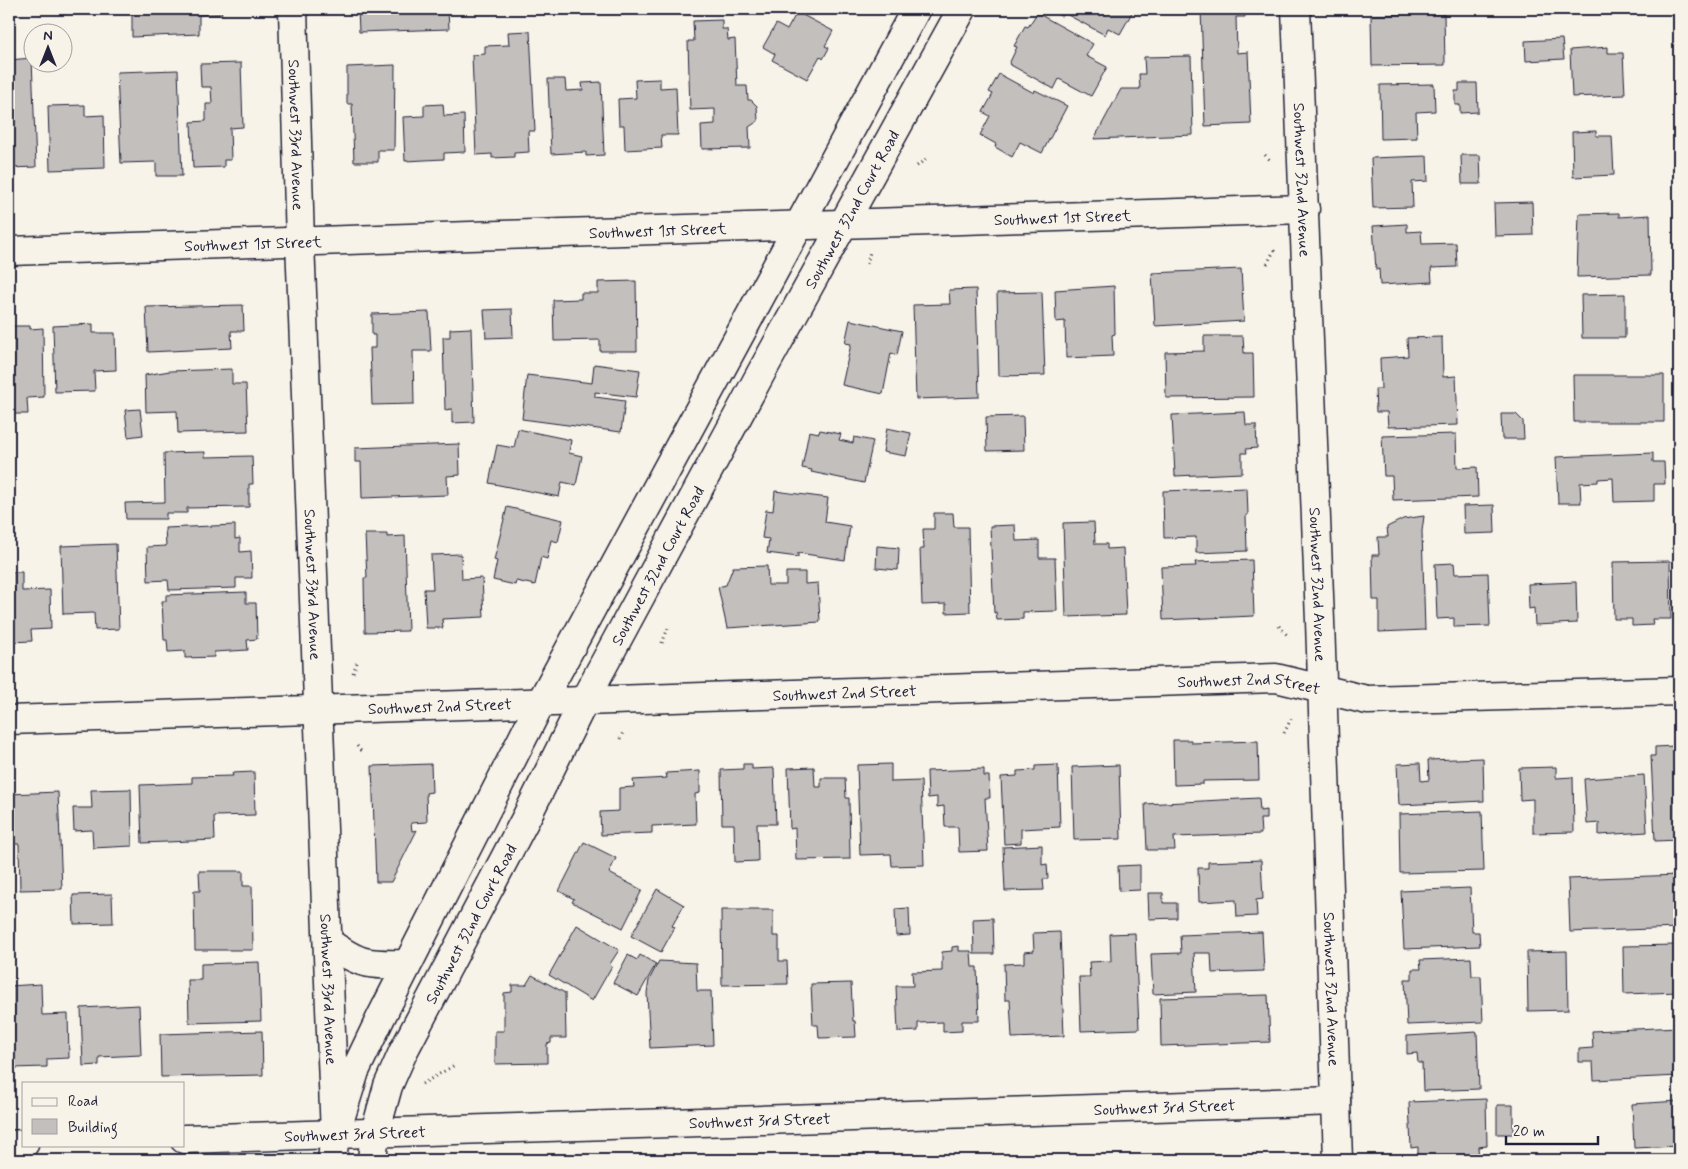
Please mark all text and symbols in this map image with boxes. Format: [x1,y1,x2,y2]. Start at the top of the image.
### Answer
north arrow [22,22,72,72]
text: N [43,27,53,45]
street label: Southwest 33rd Avenue [283,59,308,211]
street label: Southwest 32nd Avenue [1288,102,1315,258]
street label: Southwest 32nd Court Road [801,127,905,293]
street label: Southwest 1st Street [993,206,1132,231]
street label: Southwest 1st Street [589,219,727,244]
street label: Southwest 1st Street [184,232,323,257]
street label: Southwest 32nd Court Road [607,483,710,650]
street label: Southwest 32nd Avenue [1304,507,1330,662]
street label: Southwest 33rd Avenue [298,509,325,661]
street label: Southwest 2nd Street [1177,669,1323,700]
street label: Southwest 2nd Street [772,681,917,707]
street label: Southwest 2nd Street [367,694,513,720]
street label: Southwest 32nd Court Road [421,841,522,1008]
street label: Southwest 32nd Avenue [1318,912,1344,1067]
street label: Southwest 33rd Avenue [314,913,341,1065]
legend [22,1082,185,1146]
text: Road [68,1092,98,1112]
street label: Southwest 3rd Street [1093,1095,1236,1121]
street label: Southwest 3rd Street [688,1109,831,1134]
scale bar [1506,1114,1598,1146]
text: Building [68,1118,118,1139]
street label: Southwest 3rd Street [284,1122,427,1148]
text: 20 m [1513,1122,1545,1142]

